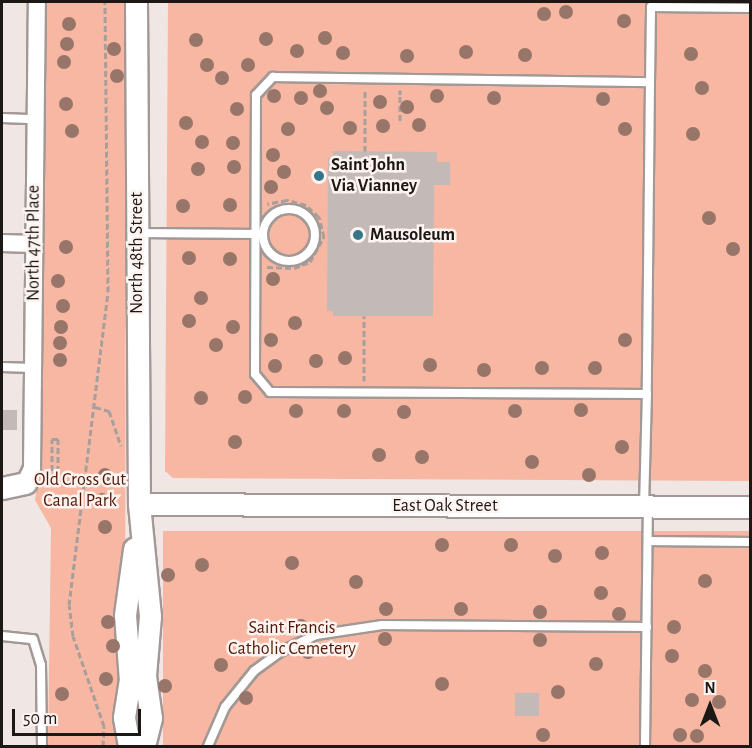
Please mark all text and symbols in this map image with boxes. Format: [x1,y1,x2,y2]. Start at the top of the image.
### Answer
place label: Saint John Via Vianney [331,155,417,198]
marker: Saint John Via Vianney [312,169,326,183]
street label: North 47th Place [23,185,45,301]
street label: North 48th Street [126,192,148,314]
place label: Mausoleum [370,224,455,246]
marker: Mausoleum [351,228,365,242]
park label: Old Cross Cut Canal Park [34,470,126,512]
street label: East Oak Street [392,495,498,517]
park label: Saint Francis Catholic Cemetery [228,618,356,660]
north arrow [680,676,740,736]
text: N [704,680,716,696]
scale bar [15,697,144,735]
text: 50 m [23,710,57,728]

